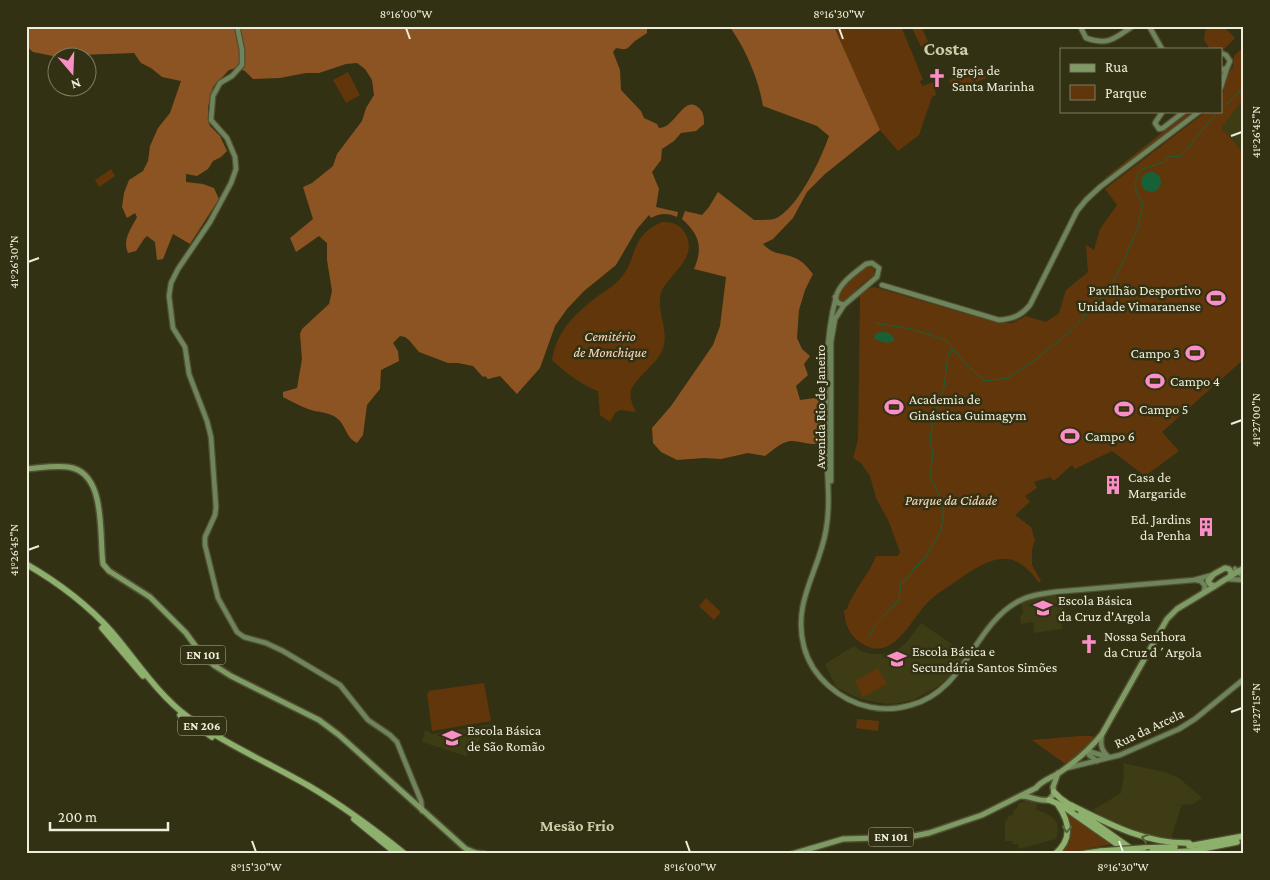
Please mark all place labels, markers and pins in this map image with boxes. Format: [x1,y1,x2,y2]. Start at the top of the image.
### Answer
place label: Igreja de Santa Marinha [952,62,1035,94]
church icon: Igreja de Santa Marinha [926,67,948,89]
place label: Pavilhão Desportivo Unidade Vimaranense [1078,282,1201,314]
sports icon: Pavilhão Desportivo Unidade Vimaranense [1205,287,1227,309]
sports icon: Campo 3 [1184,342,1206,364]
place label: Campo 3 [1131,345,1180,361]
sports icon: Campo 4 [1144,370,1166,392]
place label: Campo 4 [1170,373,1220,389]
place label: Academia de Ginástica Guimagym [909,391,1026,423]
sports icon: Academia de Ginástica Guimagym [883,396,905,418]
sports icon: Campo 5 [1113,398,1135,420]
place label: Campo 5 [1139,401,1188,417]
sports icon: Campo 6 [1059,425,1081,447]
place label: Campo 6 [1085,428,1135,444]
place label: Casa de Margaride [1128,469,1186,501]
building icon: Casa de Margaride [1102,474,1124,496]
place label: Ed. Jardins da Penha [1131,511,1192,543]
building icon: Ed. Jardins da Penha [1195,516,1217,538]
place label: Escola Básica da Cruz d'Argola [1058,592,1151,624]
school or university icon: Escola Básica da Cruz d'Argola [1032,597,1054,619]
place label: Nossa Senhora da Cruz d´Argola [1104,628,1202,660]
church icon: Nossa Senhora da Cruz d´Argola [1078,633,1100,655]
place label: Escola Básica e Secundária Santos Simões [912,643,1057,675]
school or university icon: Escola Básica e Secundária Santos Simões [886,648,908,670]
place label: Escola Básica de São Romão [467,722,545,754]
school or university icon: Escola Básica de São Romão [441,727,463,749]

